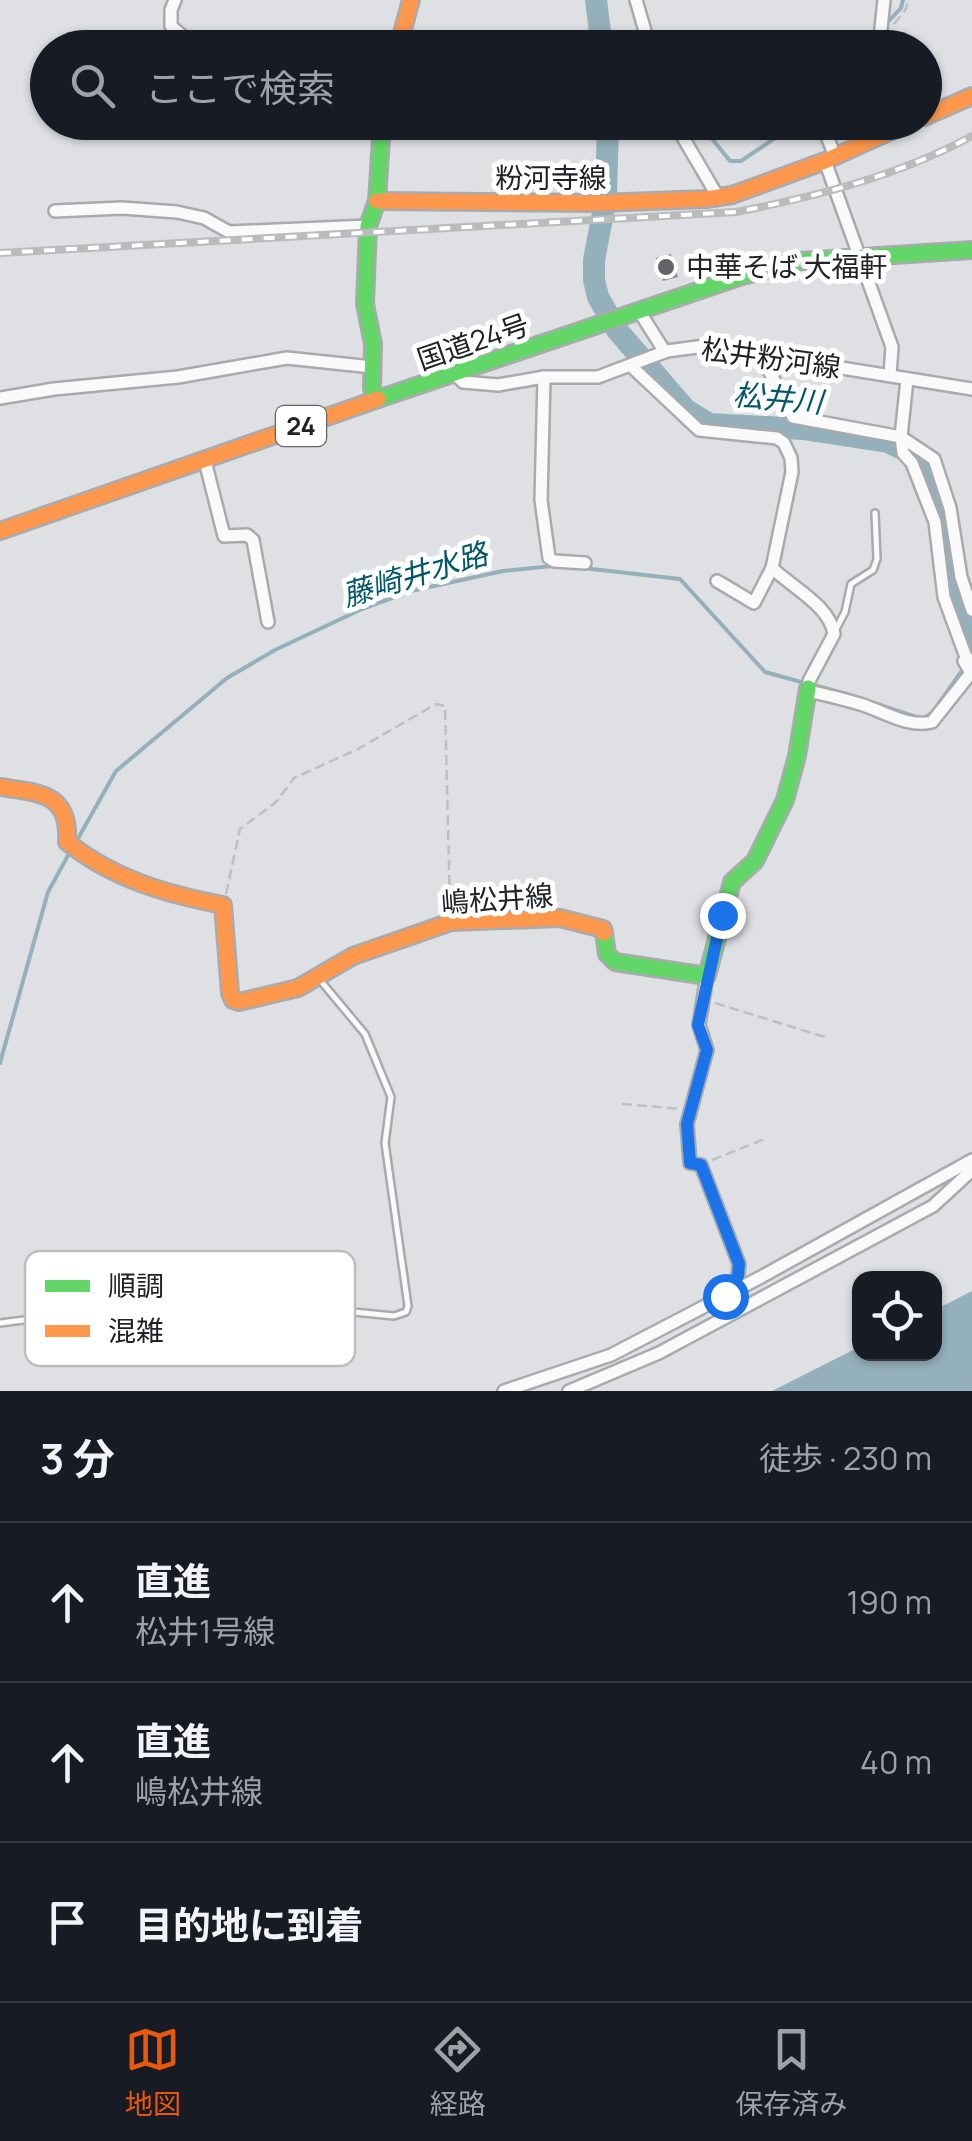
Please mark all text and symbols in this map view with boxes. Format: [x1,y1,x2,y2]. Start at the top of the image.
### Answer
search box [30,30,942,140]
icon: search [65,58,120,113]
text: ここで検索 [145,61,335,113]
street label: 粉河寺線 [495,158,607,196]
place label: 中華そば 大福軒 [686,247,888,285]
marker: 中華そば 大福軒 [655,256,677,278]
street label: 国道24号 [412,304,534,378]
street label: 松井粉河線 [699,328,843,386]
water label: 松井川 [732,373,828,422]
road number: 24 [276,406,326,446]
water label: 藤崎井水路 [337,531,495,615]
street label: 嶋松井線 [440,875,554,921]
route end [700,893,746,939]
legend [25,1251,355,1366]
text: 順調 [108,1266,164,1304]
map controls [852,1271,942,1361]
button: locate [852,1271,942,1361]
route start [703,1274,749,1320]
text: 混雑 [108,1311,164,1349]
text: 3 分 [40,1429,115,1487]
text: 徒歩 · 230 m [759,1436,932,1480]
text: 直進 [135,1554,211,1606]
icon: ahead [40,1575,95,1630]
text: 190 m [847,1580,932,1624]
text: 松井1号線 [135,1609,275,1653]
text: 直進 [135,1714,211,1766]
icon: ahead [40,1735,95,1790]
text: 40 m [860,1740,932,1784]
text: 嶋松井線 [135,1769,263,1813]
icon: arrive [40,1895,95,1950]
text: 目的地に到着 [135,1898,363,1950]
tab: 地図 [125,2022,181,2122]
tab: 経路 [430,2022,486,2122]
tab: 保存済み [735,2022,847,2122]

